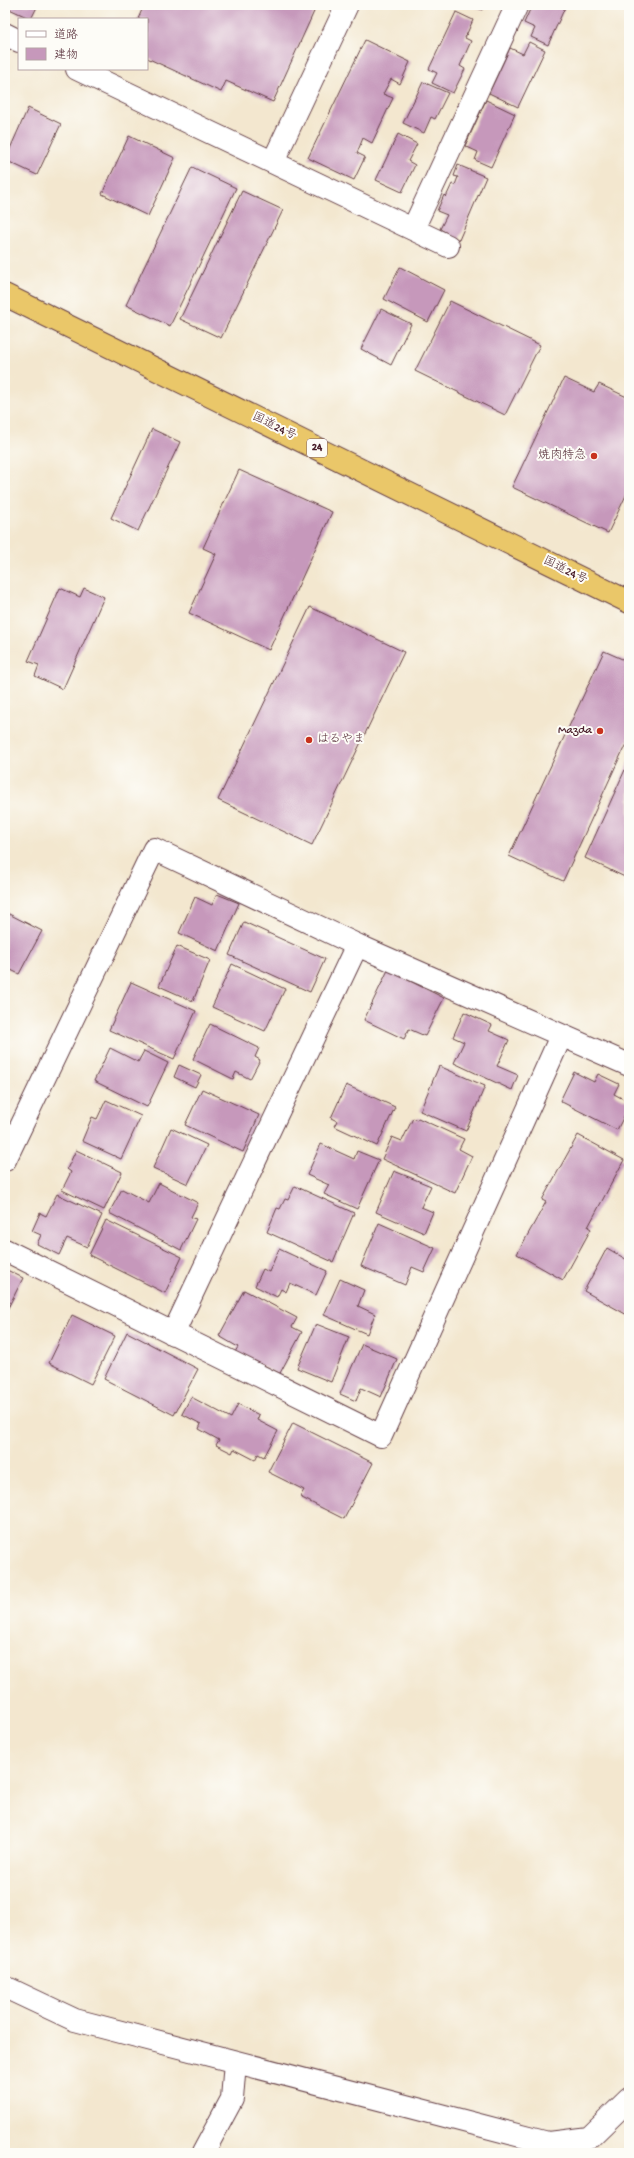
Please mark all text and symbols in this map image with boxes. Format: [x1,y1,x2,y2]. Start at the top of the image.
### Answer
legend [18,18,148,70]
text: 道路 [54,28,78,43]
text: 建物 [54,48,78,63]
street label: 国道24号 [250,409,299,444]
road number: 24 [307,439,327,457]
place label: 焼肉特急 [538,448,586,463]
marker: 焼肉特急 [589,451,599,461]
street label: 国道24号 [541,553,590,588]
place label: Mazda [558,724,592,738]
marker: Mazda [595,726,605,736]
place label: はるやま [317,732,365,747]
marker: はるやま [304,735,314,745]

